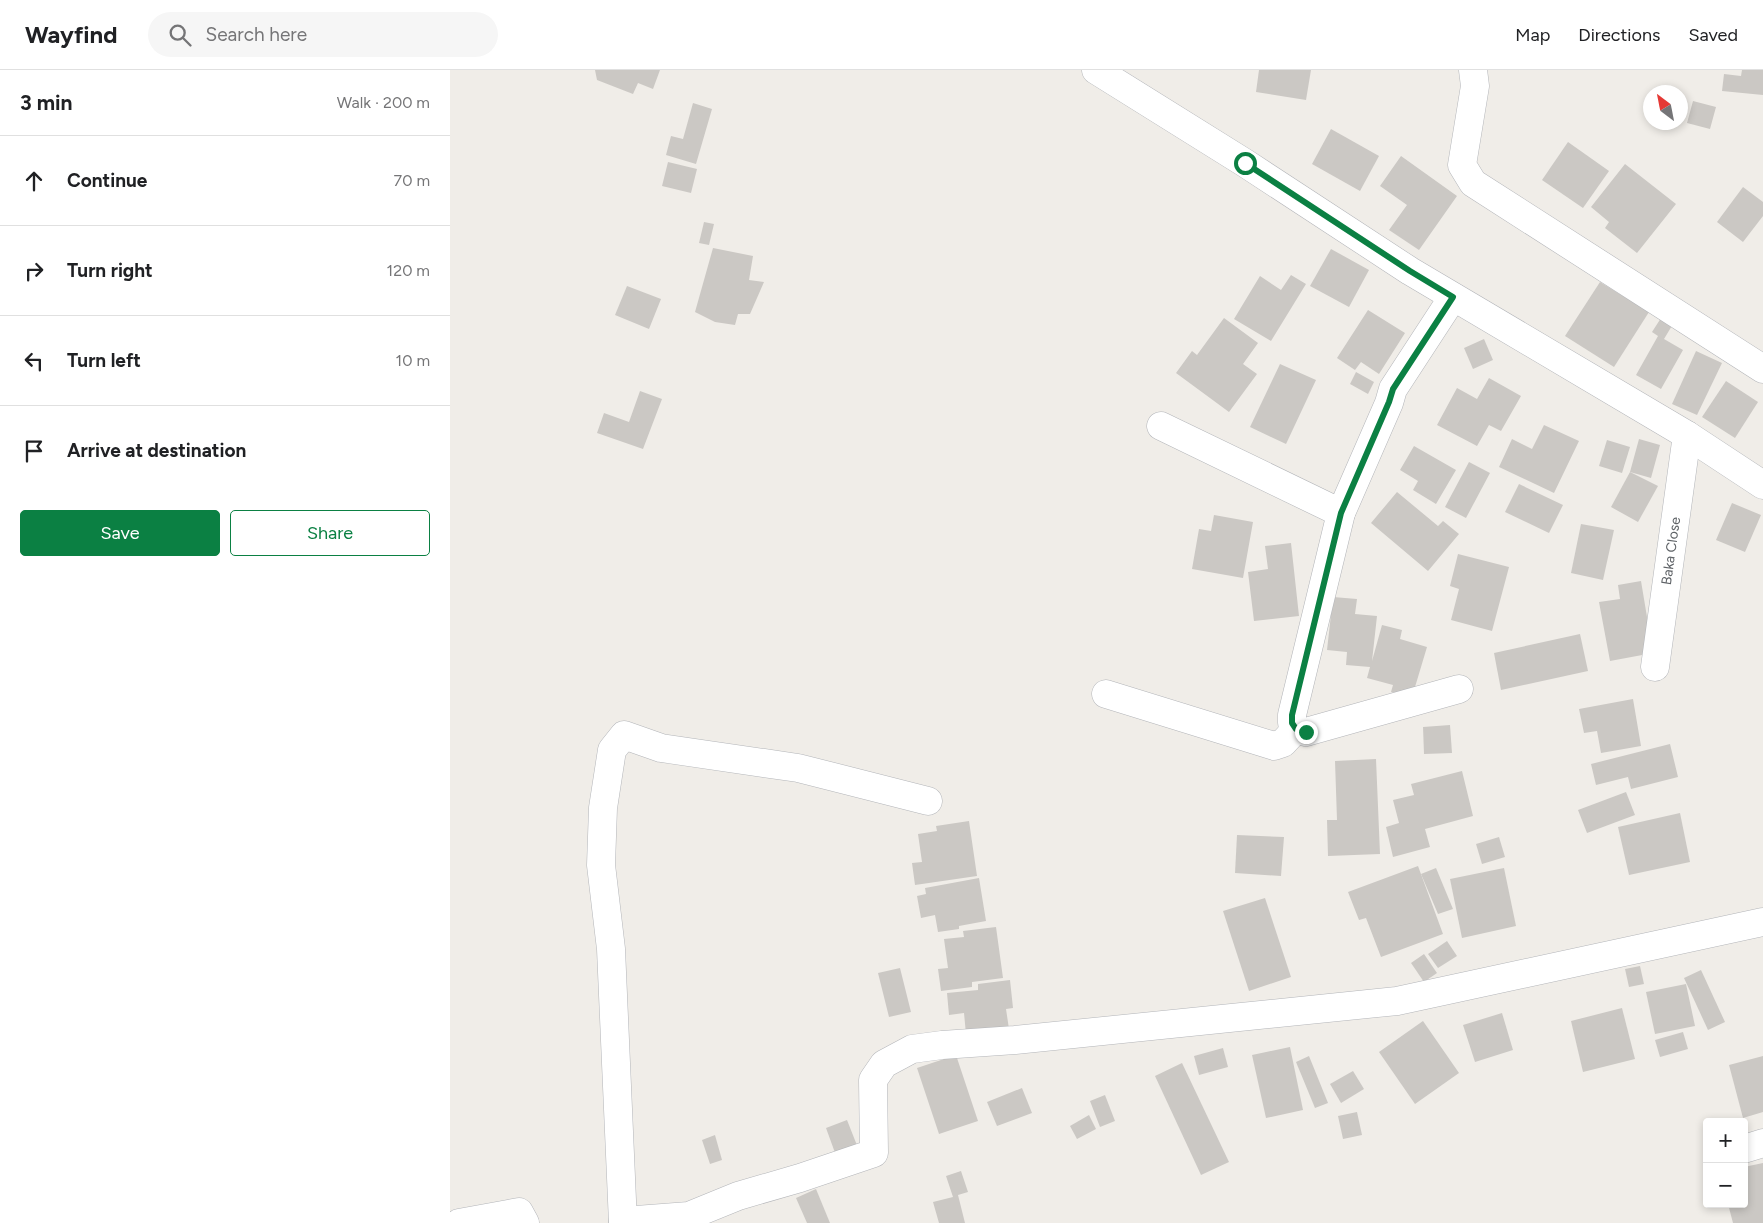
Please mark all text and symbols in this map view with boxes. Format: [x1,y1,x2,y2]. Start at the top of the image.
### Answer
search box [148,12,498,57]
text: Wayfind [25,20,118,49]
icon: search [166,21,194,49]
text: Search here [206,23,307,46]
text: Map [1515,24,1550,46]
text: Directions [1578,24,1660,46]
text: Saved [1688,24,1738,46]
north arrow [1643,85,1688,130]
text: 3 min [20,90,72,115]
text: Walk · 200 m [337,93,430,112]
route start [1234,152,1257,175]
icon: ahead [20,167,48,195]
text: Continue [67,169,147,192]
text: 70 m [394,171,430,190]
icon: right [20,257,48,285]
text: Turn right [67,259,153,282]
text: 120 m [387,261,430,280]
icon: left [20,347,48,375]
text: Turn left [67,349,141,372]
text: 10 m [396,351,430,370]
icon: arrive [20,437,48,465]
text: Arrive at destination [67,439,246,462]
button: Save [20,510,220,556]
button: Share [230,510,430,556]
street label: Baka Close [1658,516,1684,586]
route end [1295,721,1318,744]
map controls [1703,1118,1748,1208]
button: + [1703,1118,1748,1163]
button: − [1703,1163,1748,1208]

